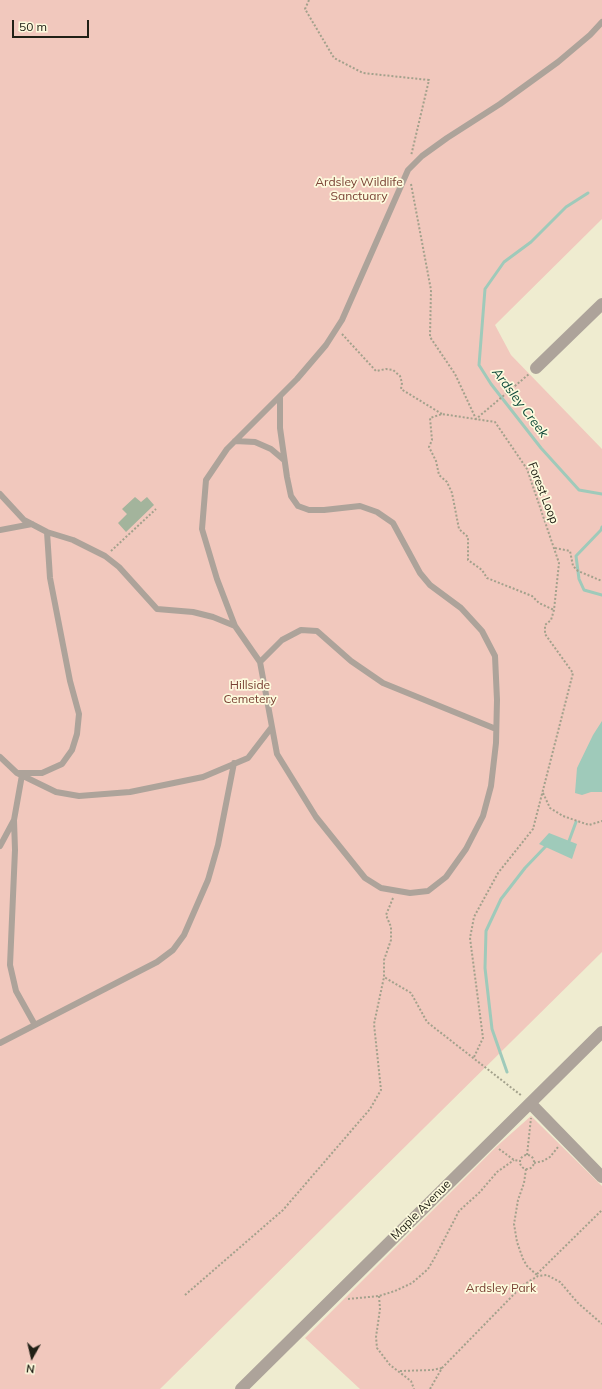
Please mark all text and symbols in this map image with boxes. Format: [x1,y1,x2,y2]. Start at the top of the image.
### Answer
scale bar [14,12,91,38]
text: 50 m [19,19,47,34]
park label: Ardsley Wildlife Sanctuary [315,175,403,203]
water label: Ardsley Creek [489,365,551,441]
street label: Forest Loop [525,460,561,526]
park label: Hillside Cemetery [223,678,277,706]
street label: Maple Avenue [388,1177,454,1243]
park label: Ardsley Park [466,1281,536,1295]
north arrow [12,1337,52,1377]
text: N [25,1361,35,1376]

